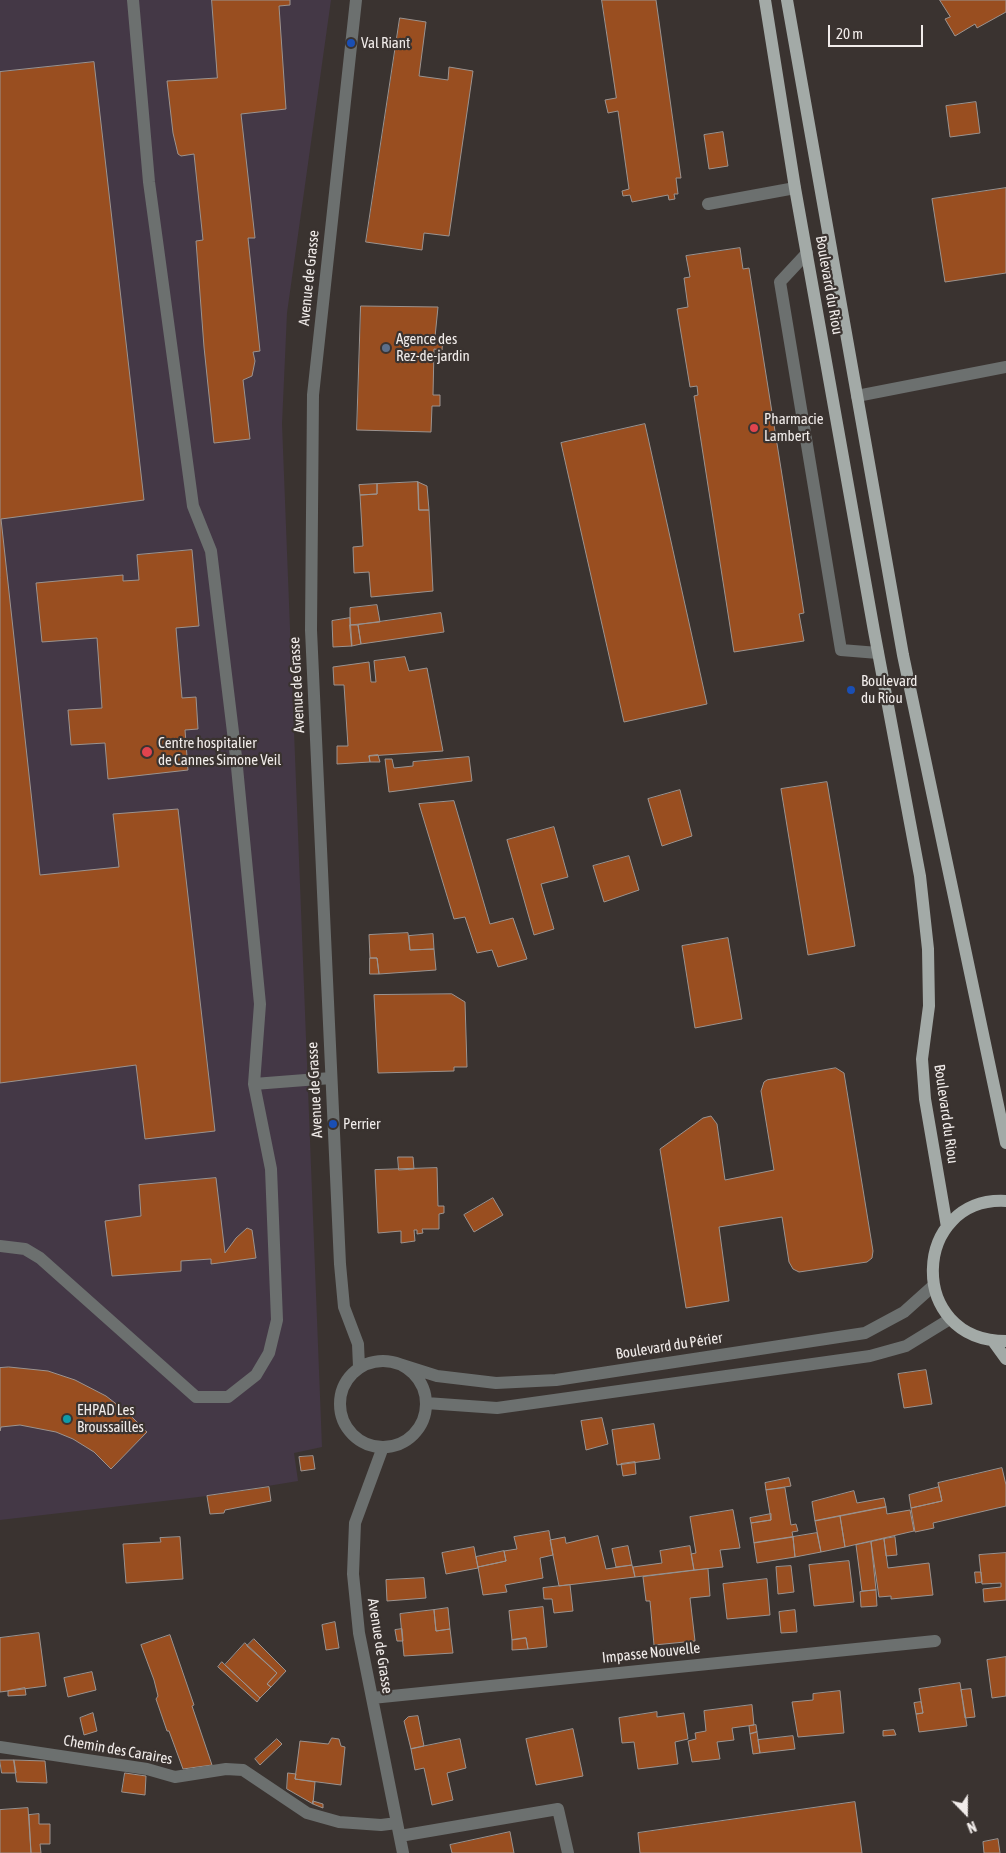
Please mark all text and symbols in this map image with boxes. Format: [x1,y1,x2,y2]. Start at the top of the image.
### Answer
scale bar [831,15,926,47]
text: 20 m [836,25,863,42]
place label: Val Riant [361,34,410,52]
marker: Val Riant [345,37,357,49]
street label: Avenue de Grasse [295,229,323,327]
street label: Boulevard du Riou [811,234,847,336]
place label: Agence des Rez-de-jardin [396,330,470,365]
marker: Agence des Rez-de-jardin [380,342,392,354]
place label: Pharmacie Lambert [764,410,824,445]
marker: Pharmacie Lambert [748,422,760,434]
street label: Avenue de Grasse [286,637,308,733]
place label: Boulevard du Riou [861,672,917,707]
marker: Boulevard du Riou [845,684,857,696]
place label: Centre hospitalier de Cannes Simone Veil [158,734,281,769]
marker: Centre hospitalier de Cannes Simone Veil [140,745,154,759]
street label: Avenue de Grasse [304,1042,326,1138]
street label: Boulevard du Riou [930,1063,962,1165]
place label: Perrier [343,1115,381,1133]
marker: Perrier [327,1118,339,1130]
street label: Boulevard du Périer [614,1329,724,1363]
place label: EHPAD Les Broussailles [77,1401,144,1436]
marker: EHPAD Les Broussailles [61,1413,73,1425]
street label: Avenue de Grasse [364,1597,396,1695]
street label: Impasse Nouvelle [601,1639,701,1667]
street label: Chemin des Caraires [62,1732,174,1768]
north arrow [941,1788,991,1838]
text: N [965,1818,978,1836]

